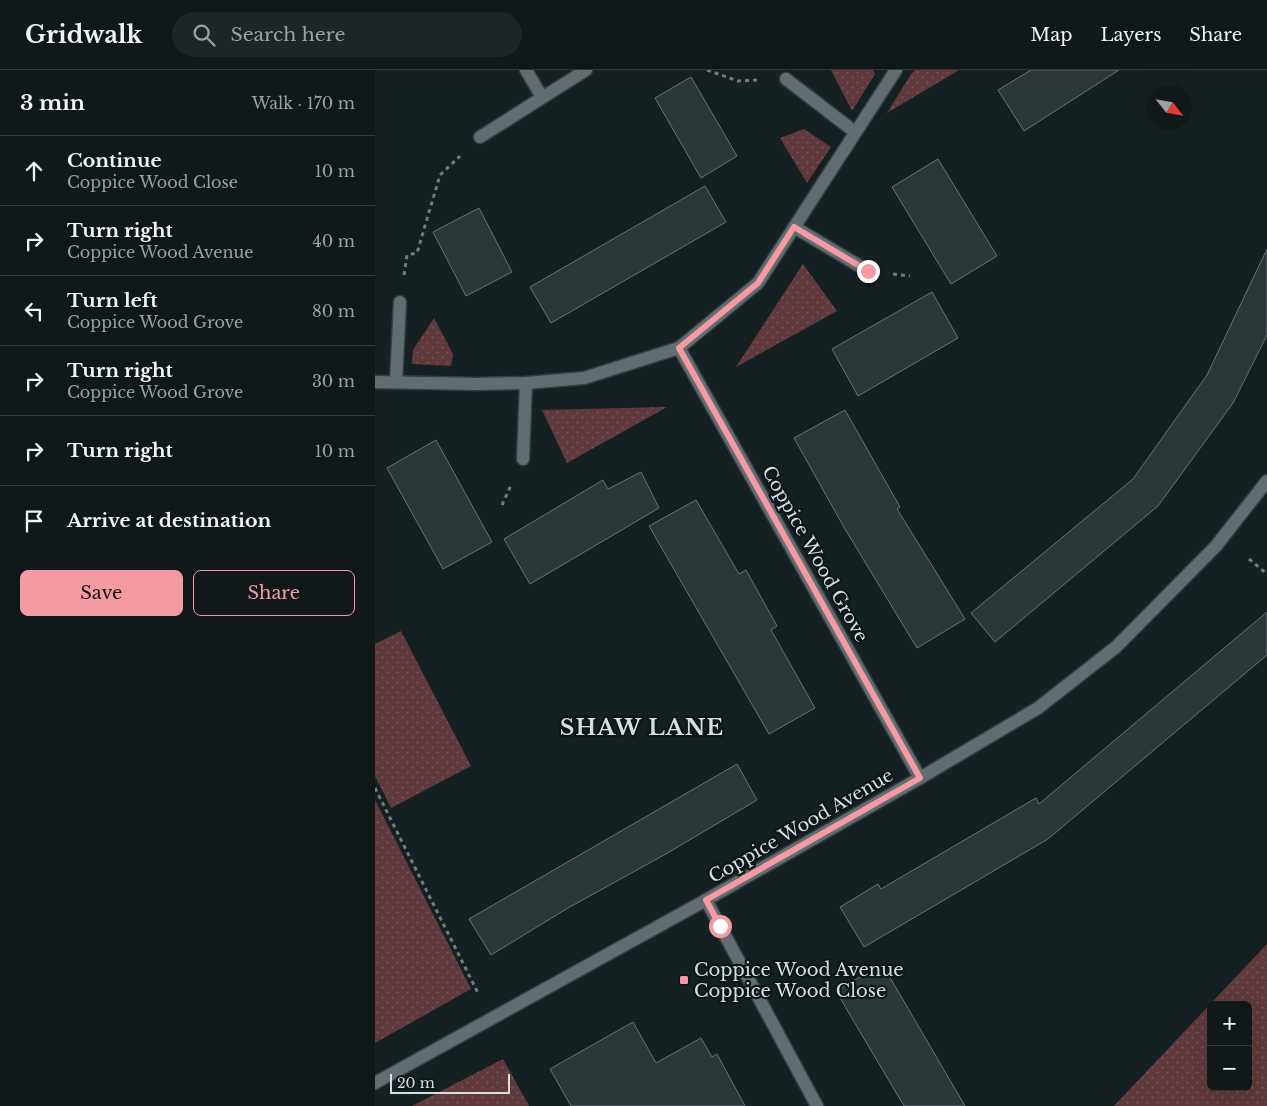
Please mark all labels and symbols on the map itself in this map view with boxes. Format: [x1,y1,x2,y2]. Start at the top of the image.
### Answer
north arrow [1147,85,1192,130]
route end [857,260,880,283]
street label: Coppice Wood Grove [757,462,873,646]
district label: SHAW LANE [560,714,724,741]
street label: Coppice Wood Avenue [705,764,897,888]
route start [709,915,732,938]
place label: Coppice Wood Avenue Coppice Wood Close [694,959,904,1002]
marker: Coppice Wood Avenue Coppice Wood Close [678,974,690,986]
scale bar [390,1071,510,1094]

